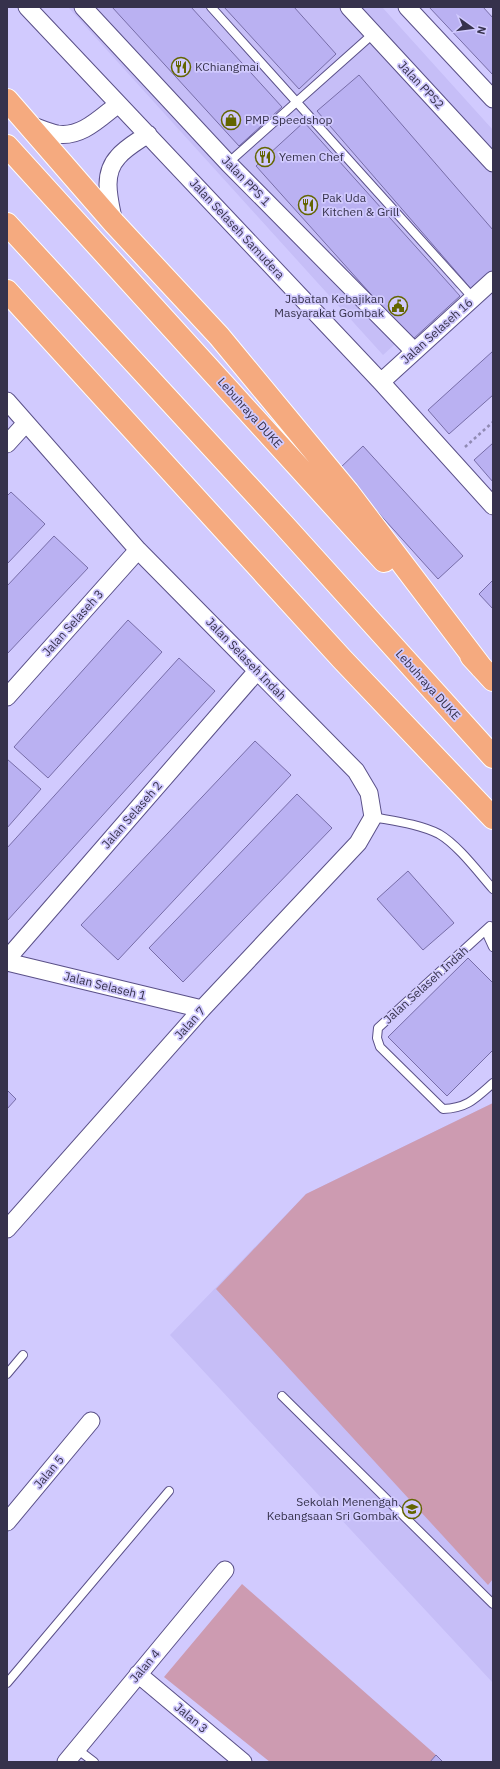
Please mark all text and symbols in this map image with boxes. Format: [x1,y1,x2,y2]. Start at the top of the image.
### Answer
north arrow [452,8,492,48]
text: N [474,25,489,36]
restaurant icon: KChiangmai [170,56,192,78]
street label: Jalan PPS2 [395,57,448,112]
place label: KChiangmai [195,59,259,74]
shop icon: PMP Speedshop [220,109,242,131]
place label: PMP Speedshop [245,112,333,127]
restaurant icon: Yemen Chef [254,146,276,168]
place label: Yemen Chef [279,149,344,164]
street label: Jalan PPS 1 [219,153,274,209]
street label: Jalan Selaseh Samudera [187,175,288,283]
place label: Pak Uda Kitchen & Grill [322,190,399,219]
restaurant icon: Pak Uda Kitchen & Grill [297,194,319,216]
place label: Jabatan Kebajikan Masyarakat Gombak [274,291,385,320]
street label: Jalan Selaseh 16 [398,294,476,367]
public building icon: Jabatan Kebajikan Masyarakat Gombak [387,295,409,317]
street label: Lebuhraya DUKE [215,374,286,451]
street label: Jalan Selaseh 3 [39,586,106,659]
street label: Jalan Selaseh Indah [203,614,290,703]
street label: Lebuhraya DUKE [393,646,464,723]
street label: Jalan Selaseh 2 [98,778,165,851]
street label: Jalan Selaseh Indah [380,943,471,1027]
street label: Jalan Selaseh 1 [62,968,148,1003]
street label: Jalan 7 [171,1003,208,1042]
street label: Jalan 5 [30,1452,67,1491]
place label: Sekolah Menengah Kebangsaan Sri Gombak [267,1494,399,1523]
school or university icon: Sekolah Menengah Kebangsaan Sri Gombak [401,1498,423,1520]
street label: Jalan 4 [126,1646,163,1685]
street label: Jalan 3 [172,1699,211,1736]

